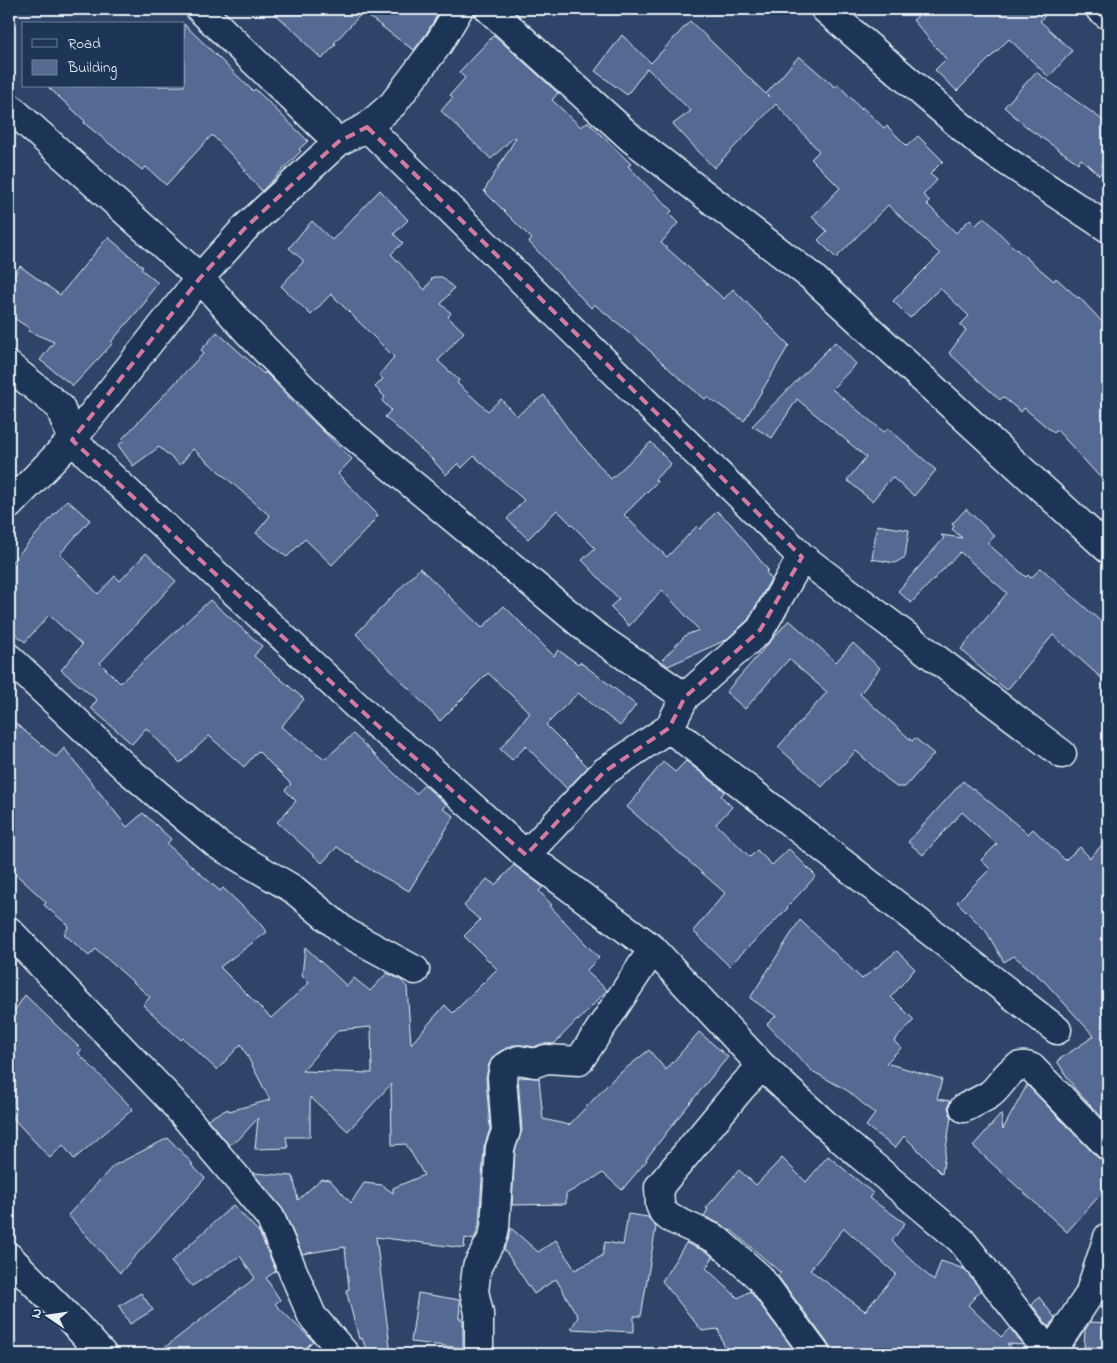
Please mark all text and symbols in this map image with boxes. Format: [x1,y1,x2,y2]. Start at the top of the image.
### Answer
legend [22,22,185,88]
text: Road [68,33,101,55]
text: Building [67,57,117,80]
north arrow [22,1290,72,1340]
text: N [26,1306,48,1320]

